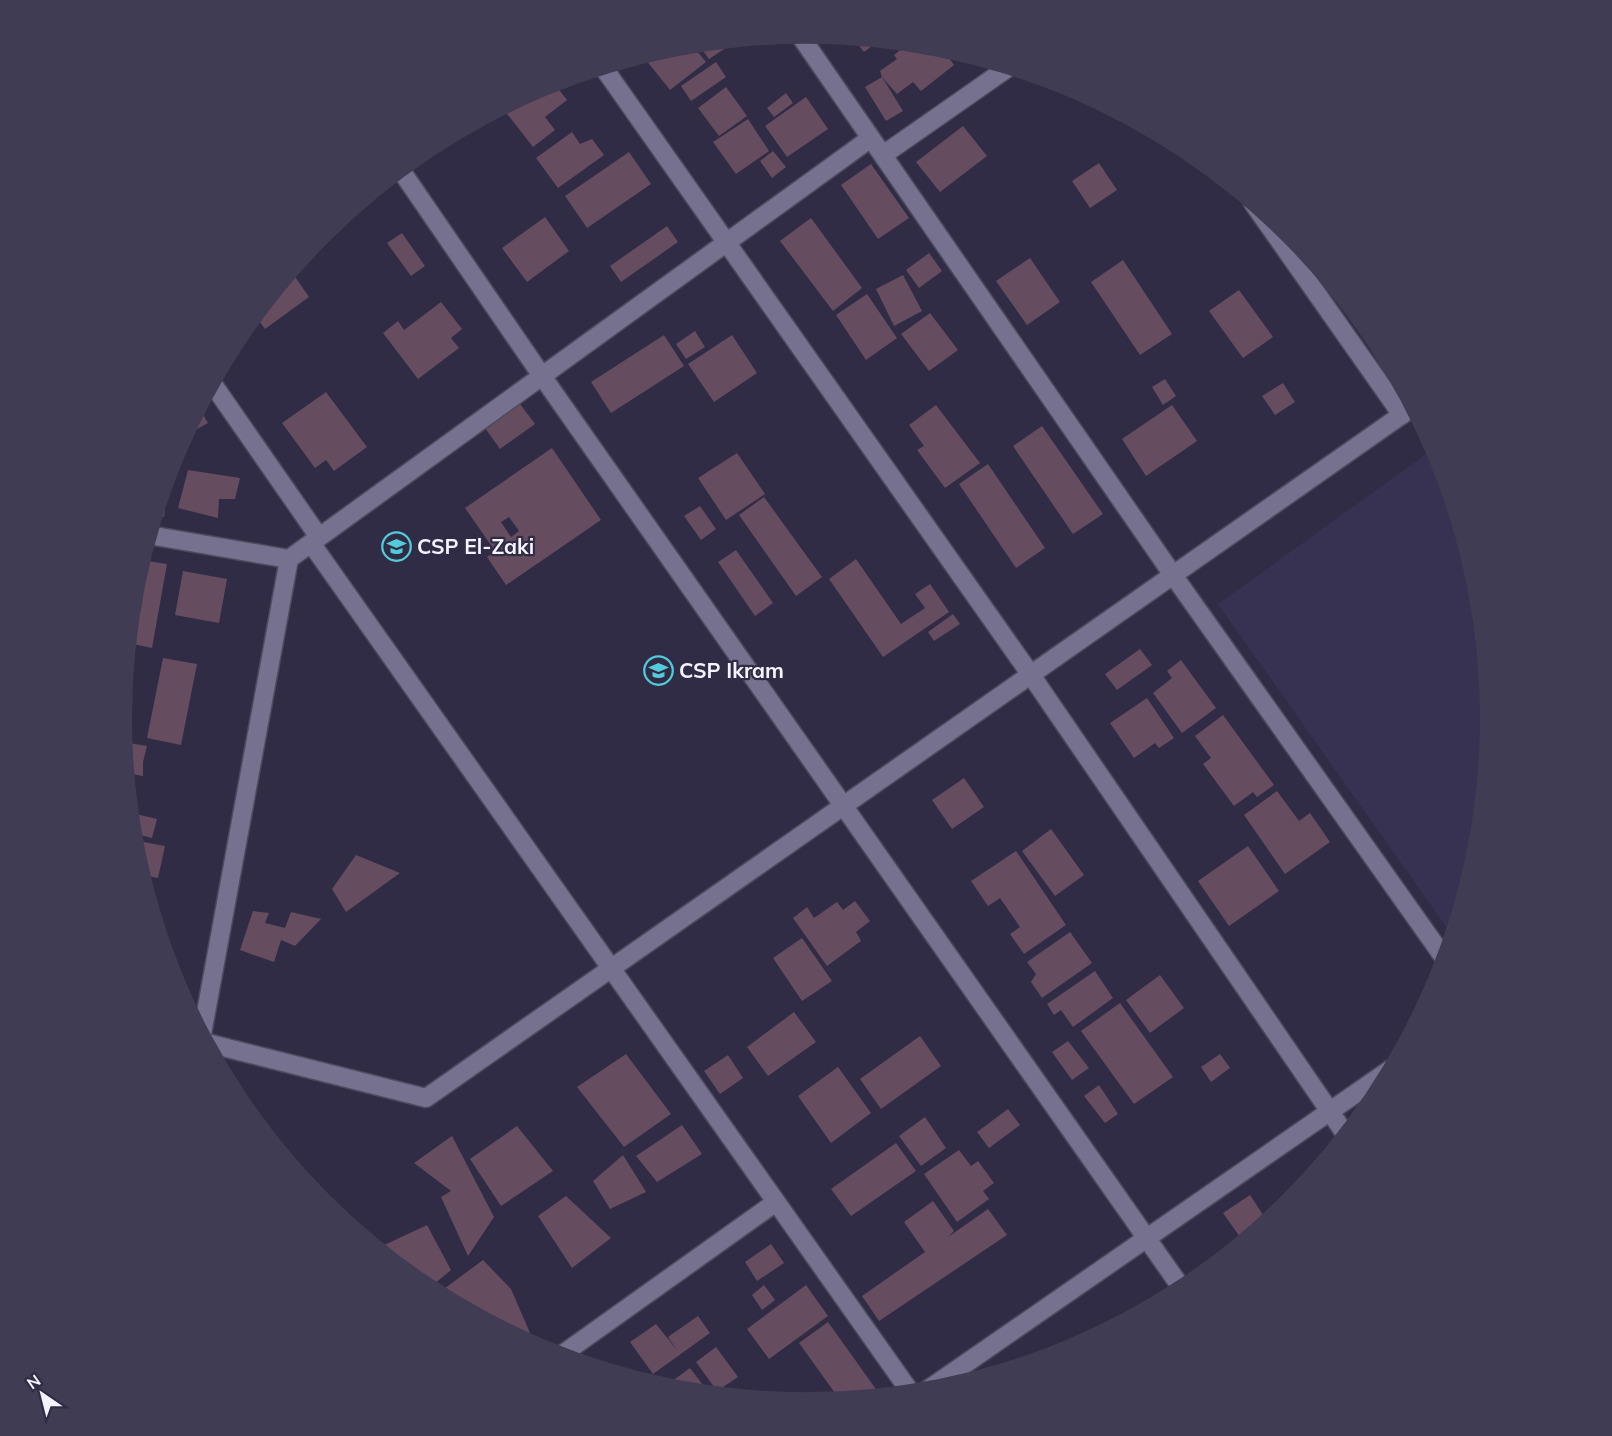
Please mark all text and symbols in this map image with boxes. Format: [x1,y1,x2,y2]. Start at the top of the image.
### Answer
school or university icon: CSP El-Zaki [380,530,412,562]
place label: CSP El-Zaki [417,533,534,559]
school or university icon: CSP Ikram [642,654,674,686]
place label: CSP Ikram [679,657,784,683]
north arrow [12,1364,72,1424]
text: N [23,1370,44,1393]

